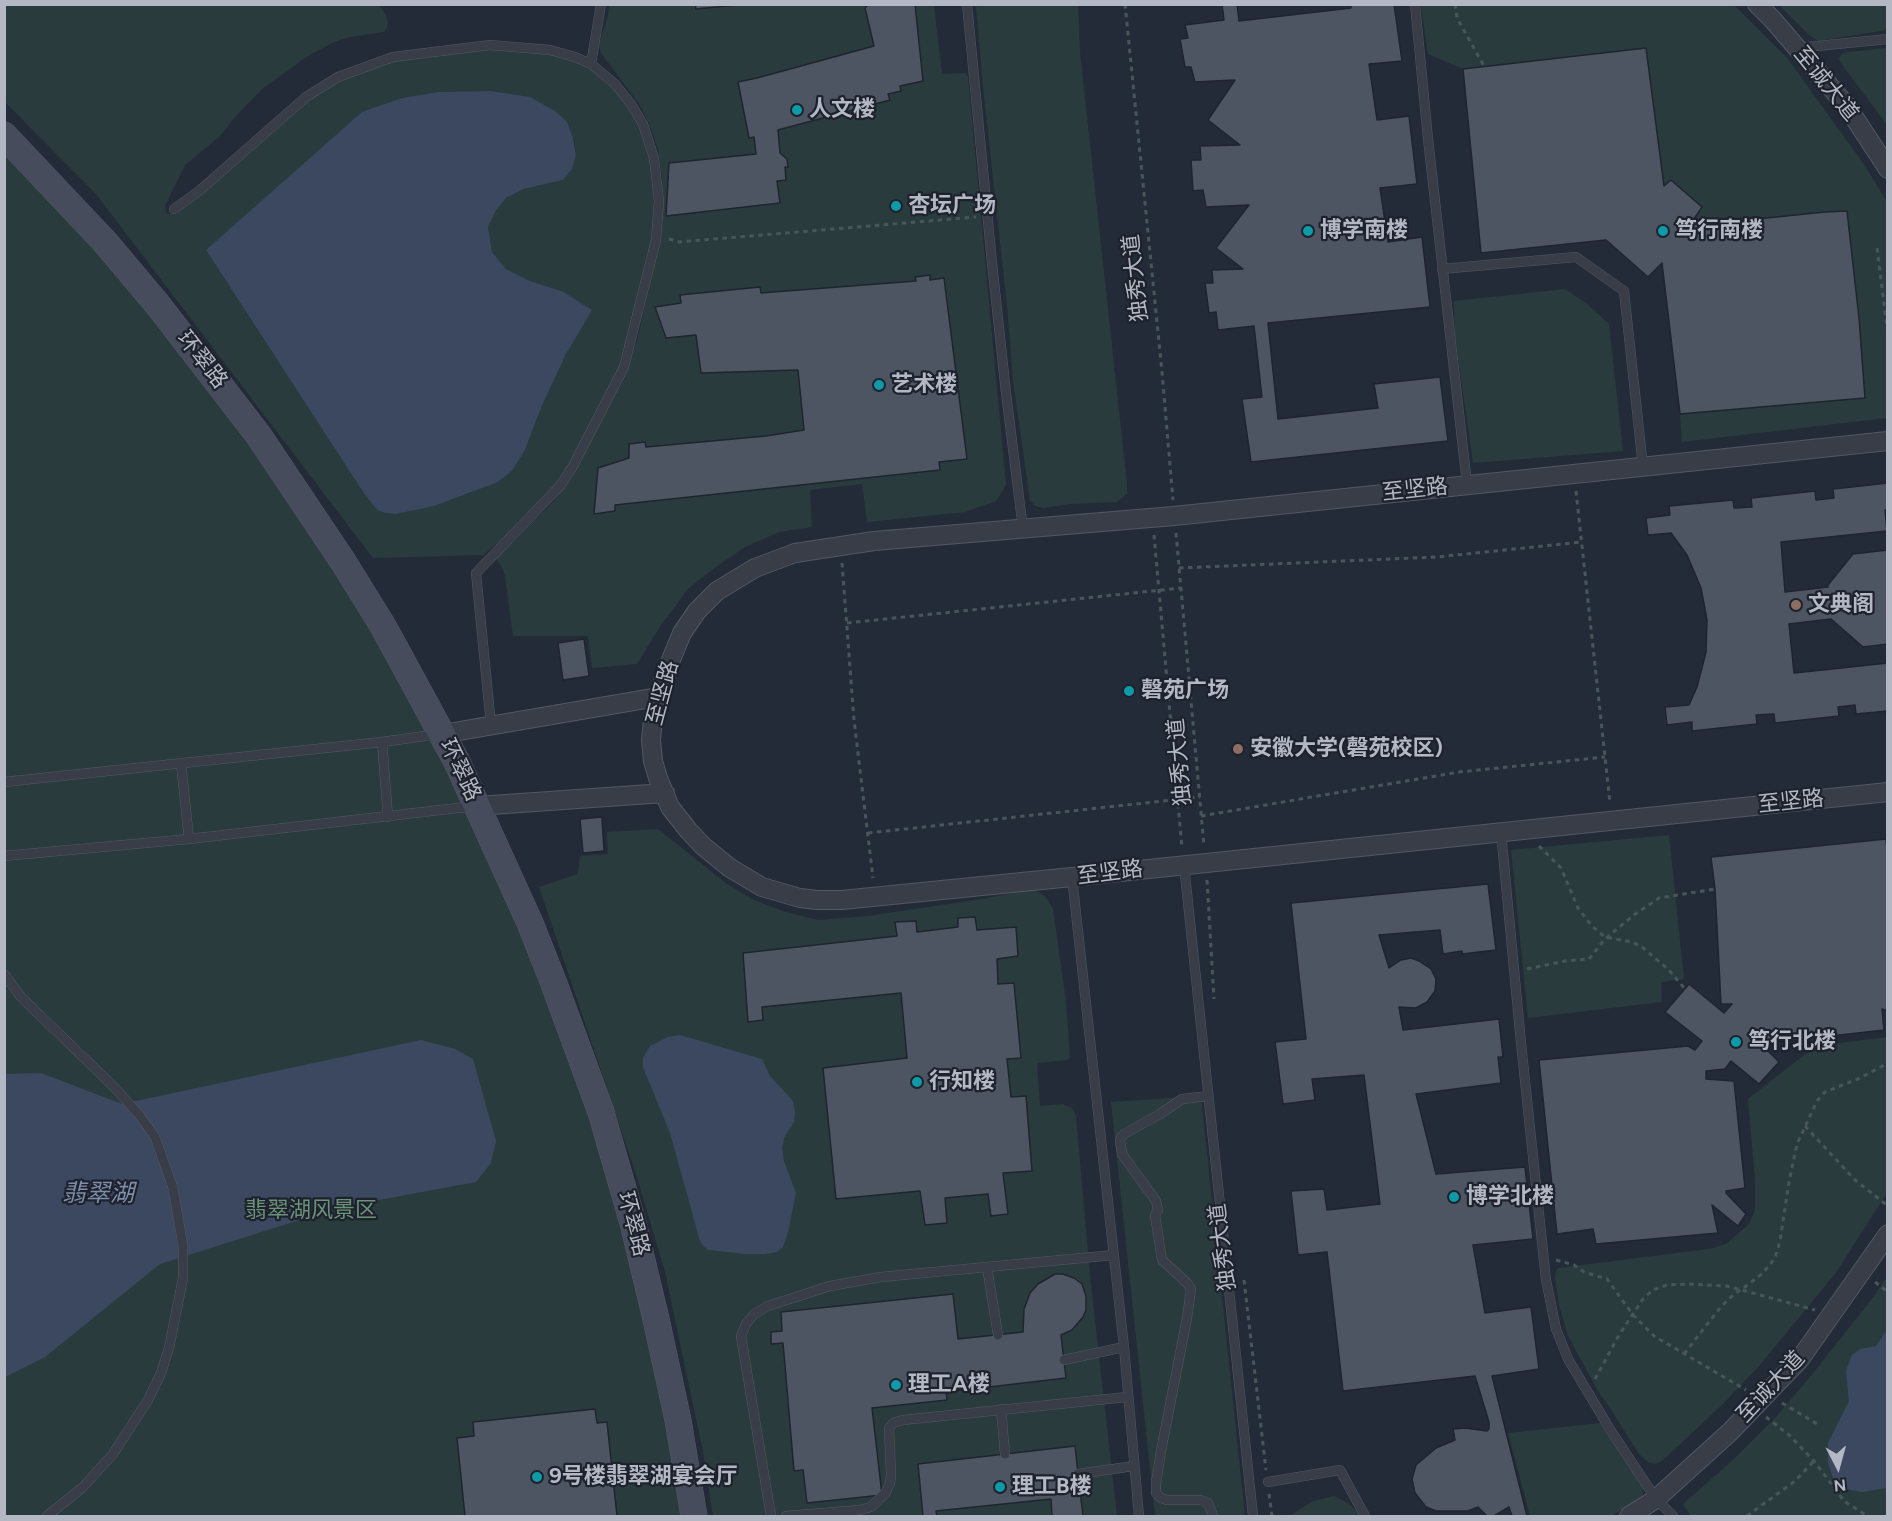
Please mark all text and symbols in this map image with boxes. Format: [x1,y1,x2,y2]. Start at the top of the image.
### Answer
street label: 至诚大道 [1788,41,1864,127]
place label: 人文楼 [809,97,875,123]
marker: 人文楼 [790,103,804,117]
place label: 杏坛广场 [908,193,996,219]
marker: 杏坛广场 [889,199,903,213]
place label: 博学南楼 [1320,218,1408,244]
place label: 笃行南楼 [1675,218,1763,244]
marker: 博学南楼 [1301,224,1315,238]
marker: 笃行南楼 [1656,224,1670,238]
street label: 独秀大道 [1118,233,1154,323]
street label: 环翠路 [171,326,233,394]
place label: 艺术楼 [891,372,957,398]
marker: 艺术楼 [872,378,886,392]
street label: 至坚路 [1381,473,1449,507]
place label: 文典阁 [1808,592,1874,618]
marker: 文典阁 [1789,598,1803,612]
street label: 至坚路 [642,658,684,728]
place label: 磬苑广场 [1141,678,1229,704]
marker: 磬苑广场 [1122,684,1136,698]
street label: 独秀大道 [1163,717,1197,807]
street label: 环翠路 [434,735,486,805]
place label: 安徽大学(磬苑校区) [1250,736,1443,762]
marker: 安徽大学(磬苑校区) [1231,742,1245,756]
street label: 至坚路 [1757,785,1825,819]
street label: 至坚路 [1076,856,1144,890]
place label: 笃行北楼 [1748,1029,1836,1055]
marker: 笃行北楼 [1729,1035,1743,1049]
place label: 行知楼 [929,1069,995,1095]
marker: 行知楼 [910,1075,924,1089]
water label: 翡翠湖 [62,1180,134,1208]
place label: 博学北楼 [1466,1184,1554,1210]
street label: 环翠路 [612,1189,654,1259]
marker: 博学北楼 [1447,1190,1461,1204]
park label: 翡翠湖风景区 [245,1198,377,1224]
street label: 独秀大道 [1205,1202,1241,1292]
street label: 至诚大道 [1731,1346,1811,1428]
place label: 理工A楼 [908,1372,990,1398]
marker: 理工A楼 [889,1378,903,1392]
north arrow [1808,1437,1868,1497]
place label: 9号楼翡翠湖宴会厅 [549,1464,738,1490]
marker: 9号楼翡翠湖宴会厅 [530,1470,544,1484]
place label: 理工B楼 [1012,1474,1091,1500]
text: N [1833,1475,1847,1495]
marker: 理工B楼 [993,1480,1007,1494]

